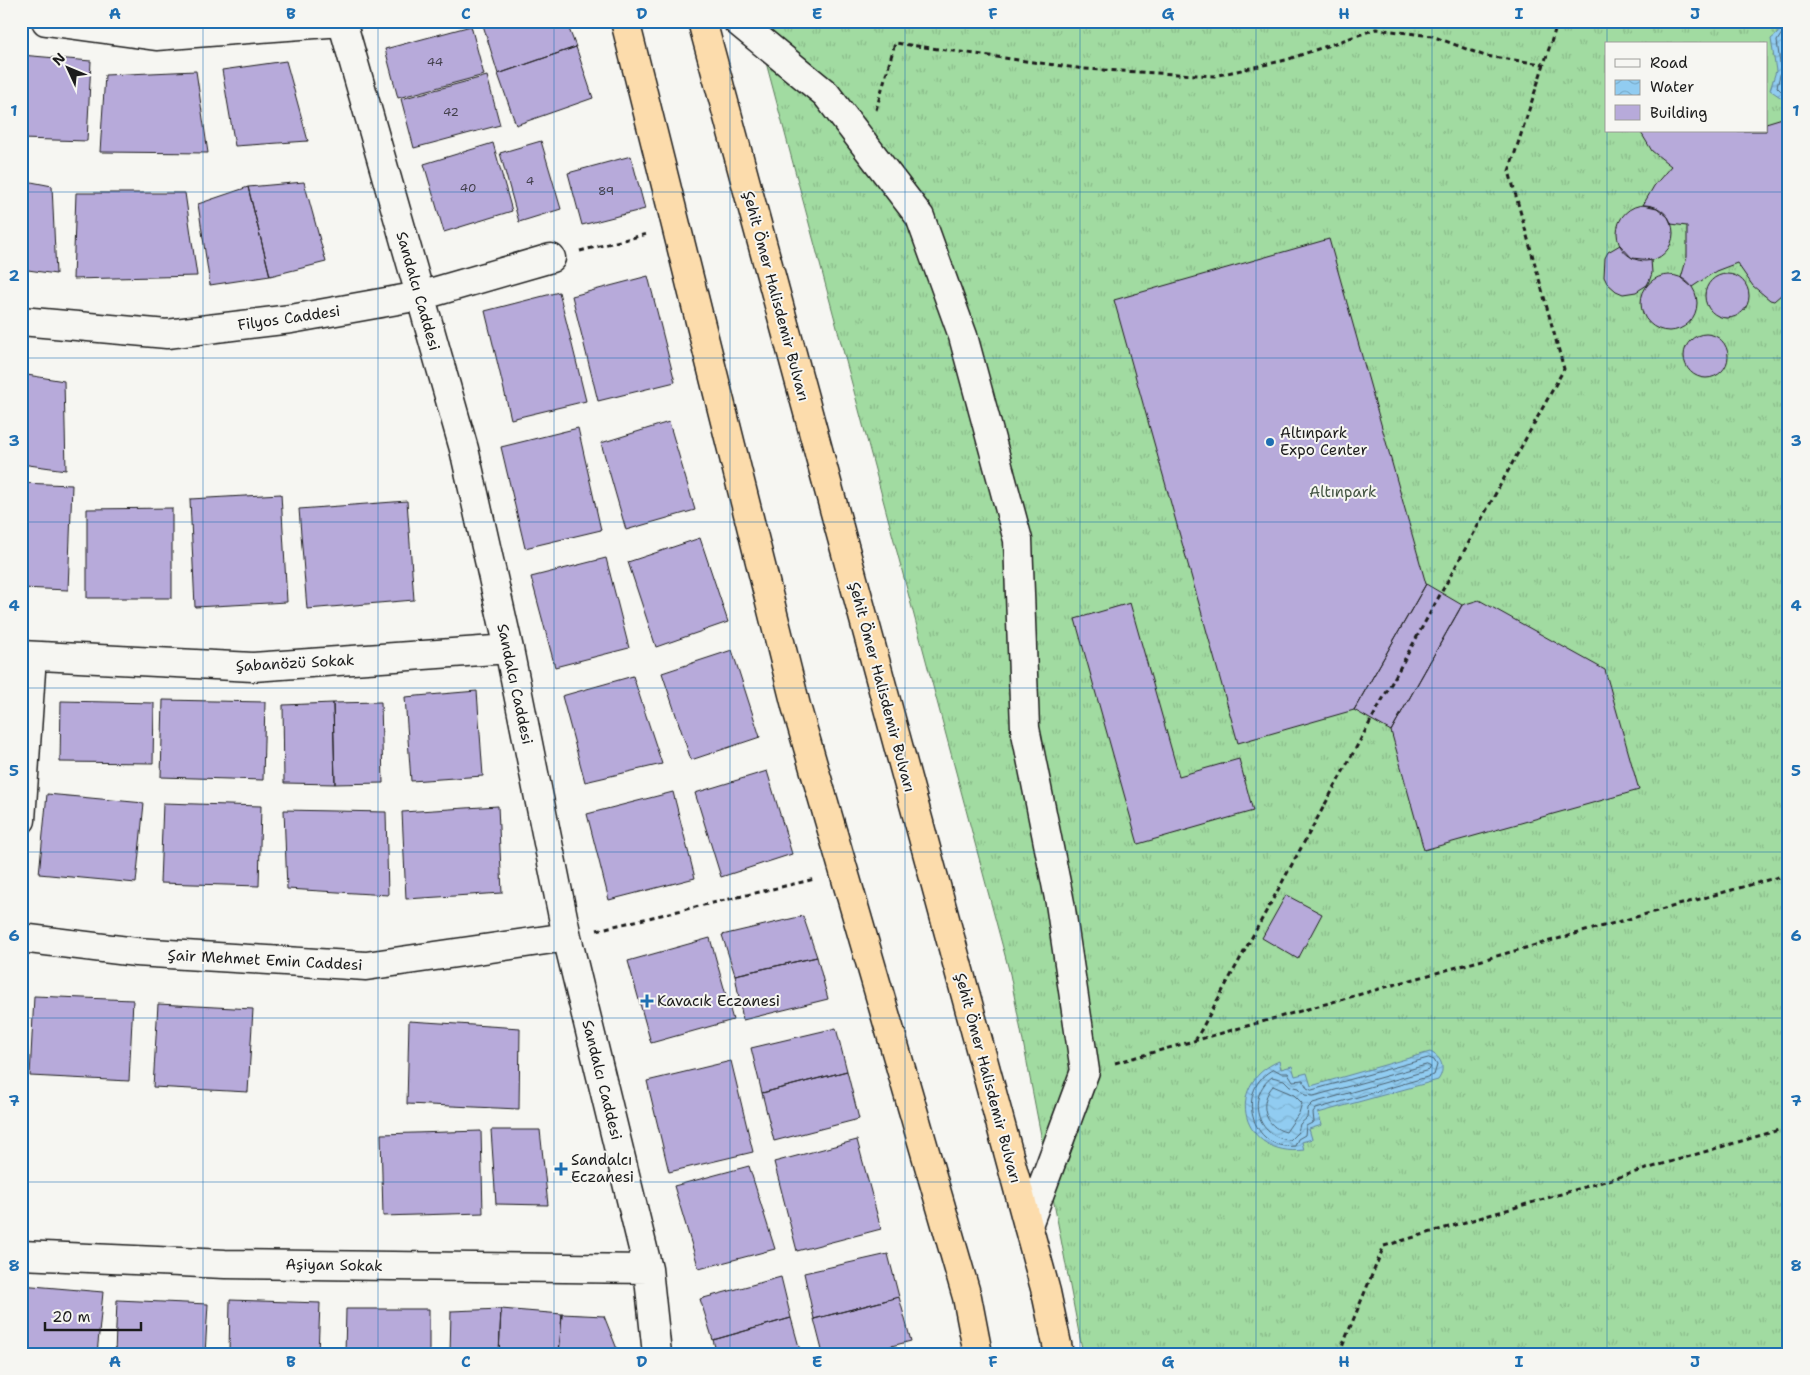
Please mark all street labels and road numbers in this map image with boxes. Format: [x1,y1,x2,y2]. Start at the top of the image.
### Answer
street label: Şehit Ömer Halisdemir Bulvarı [738,189,814,403]
street label: Sandalcı Caddesi [391,229,445,353]
street label: Filyos Caddesi [237,301,341,335]
street label: Şehit Ömer Halisdemir Bulvarı [844,580,920,794]
street label: Sandalcı Caddesi [492,622,538,746]
street label: Şabanözü Sokak [235,650,355,676]
street label: Şair Mehmet Emin Caddesi [167,945,363,975]
street label: Şehit Ömer Halisdemir Bulvarı [950,971,1026,1185]
street label: Sandalcı Caddesi [577,1018,627,1142]
street label: Aşiyan Sokak [285,1254,383,1276]

